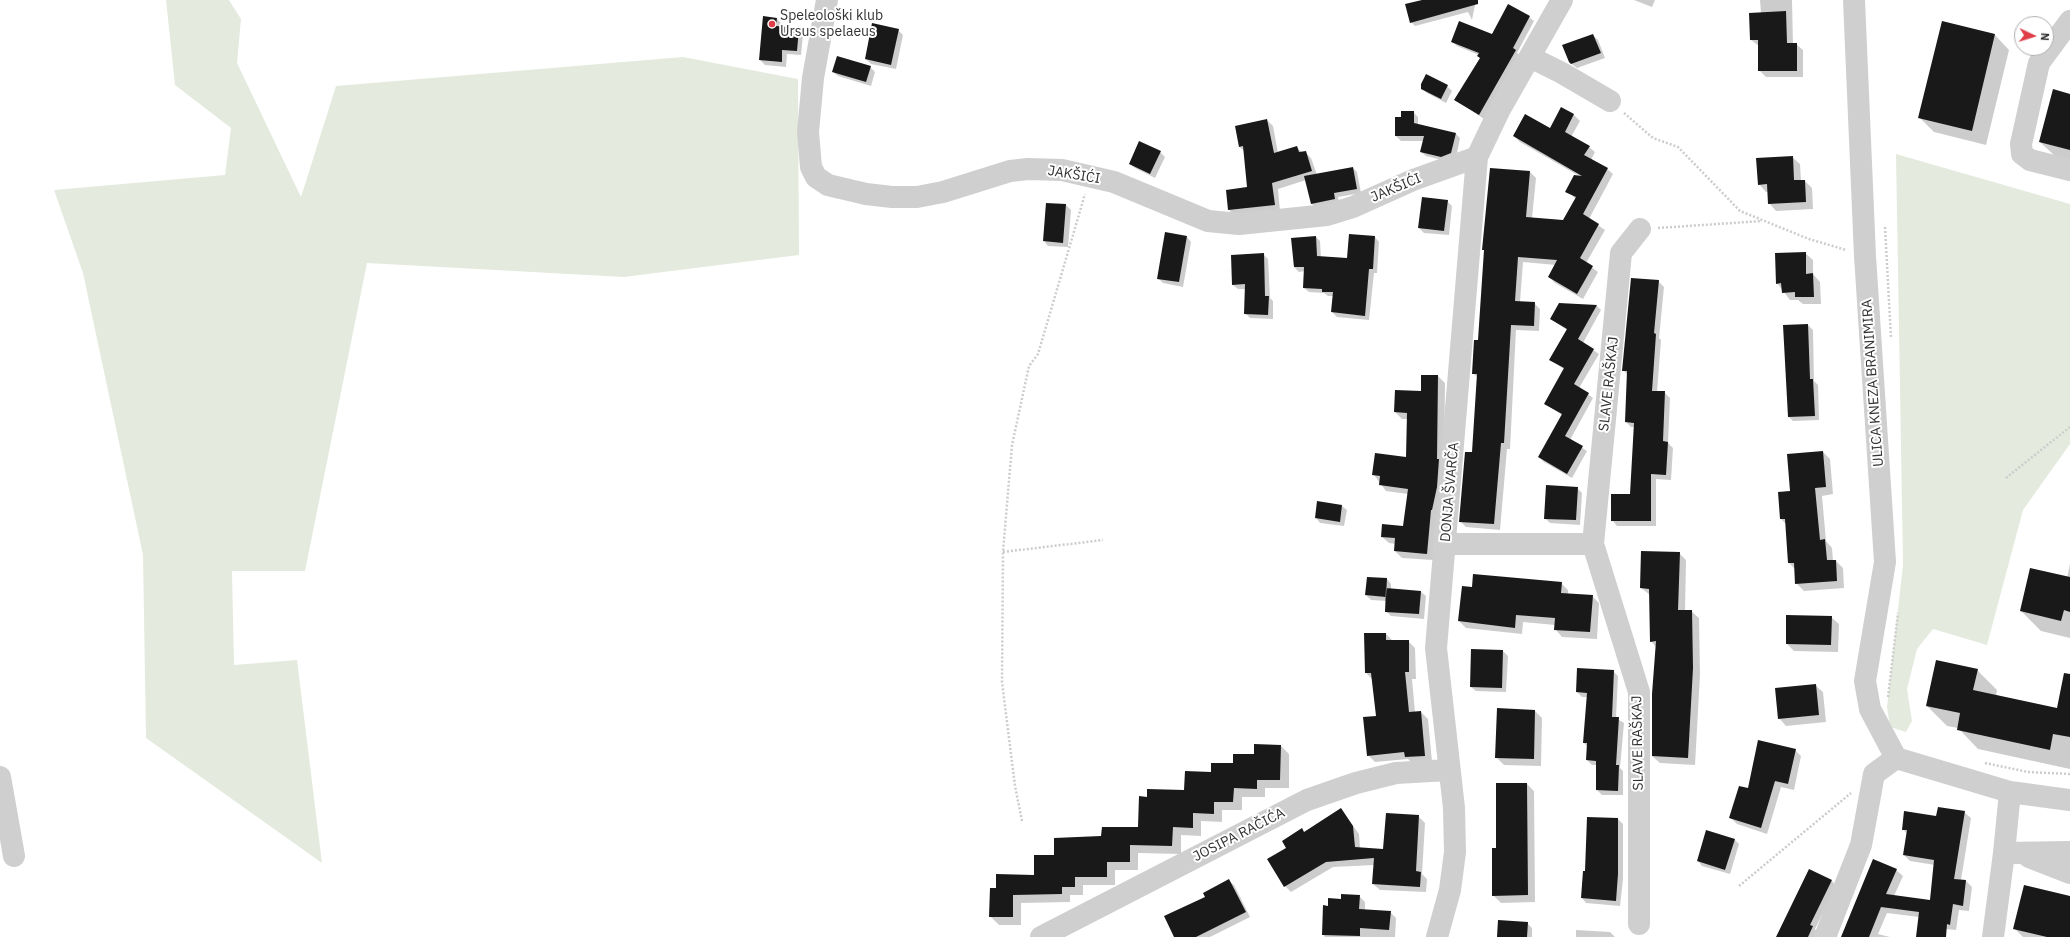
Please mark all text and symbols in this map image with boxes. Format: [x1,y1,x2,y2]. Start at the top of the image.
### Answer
place label: Speleološki klub Ursus spelaeus [780,8,883,40]
north arrow [2014,16,2054,56]
marker: Speleološki klub Ursus spelaeus [767,19,777,29]
text: N [2038,32,2052,41]
street label: JAKŠIĆI [1047,163,1101,187]
street label: JAKŠIĆI [1368,170,1424,206]
street label: ULICA KNEZA BRANIMIRA [1859,299,1887,467]
street label: SLAVE RAŠKAJ [1596,336,1622,432]
street label: DONJA ŠVARČA [1437,441,1463,543]
street label: SLAVE RAŠKAJ [1629,695,1647,791]
street label: JOSIPA RAČIĆA [1190,805,1288,865]

